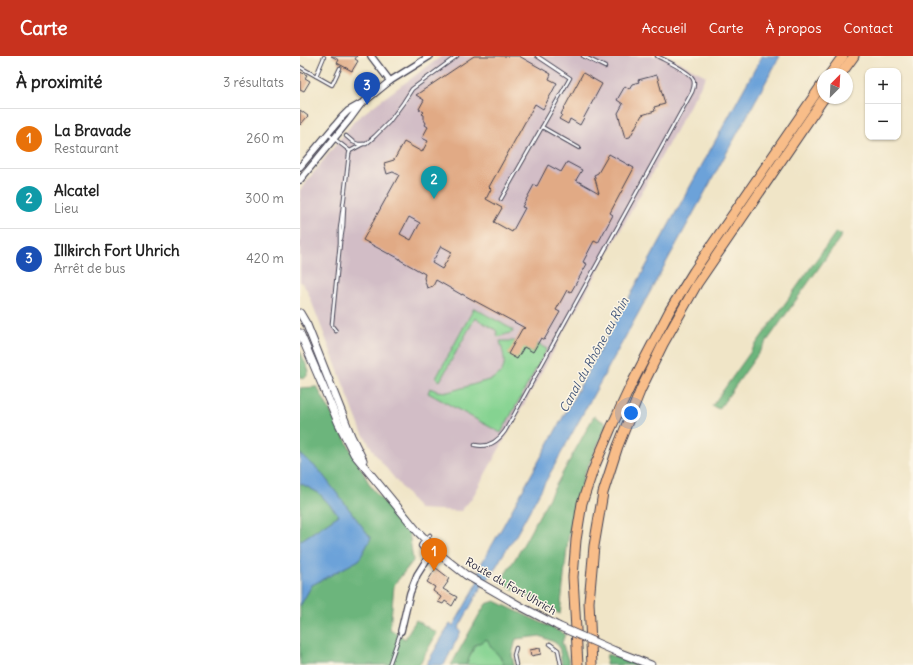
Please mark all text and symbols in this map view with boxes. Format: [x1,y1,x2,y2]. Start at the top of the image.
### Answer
text: Carte [20,16,67,40]
text: Accueil [642,19,687,37]
text: Carte [709,19,744,37]
text: À propos [766,19,822,37]
text: Contact [844,19,893,37]
north arrow [817,68,853,104]
map controls [865,68,901,140]
button: + [865,68,901,104]
text: À proximité [16,71,102,93]
pin: 3 [354,72,380,105]
text: 3 résultats [223,74,284,91]
button: − [865,104,901,140]
text: La Bravade [54,121,131,140]
text: 1 [26,130,32,147]
text: 260 m [246,130,284,147]
text: Restaurant [54,140,119,157]
pin: 2 [421,166,447,199]
text: Alcatel [54,181,99,200]
text: 2 [25,190,33,207]
text: 300 m [245,190,284,207]
text: Lieu [54,200,79,217]
text: Illkirch Fort Uhrich [54,241,180,260]
text: 3 [25,250,33,267]
text: 420 m [246,250,284,267]
text: Arrêt de bus [54,260,125,277]
water label: Canal du Rhône au Rhin [556,294,632,415]
your location [621,403,641,423]
pin: 1 [421,538,447,571]
street label: Route du Fort Uhrich [463,554,559,618]

